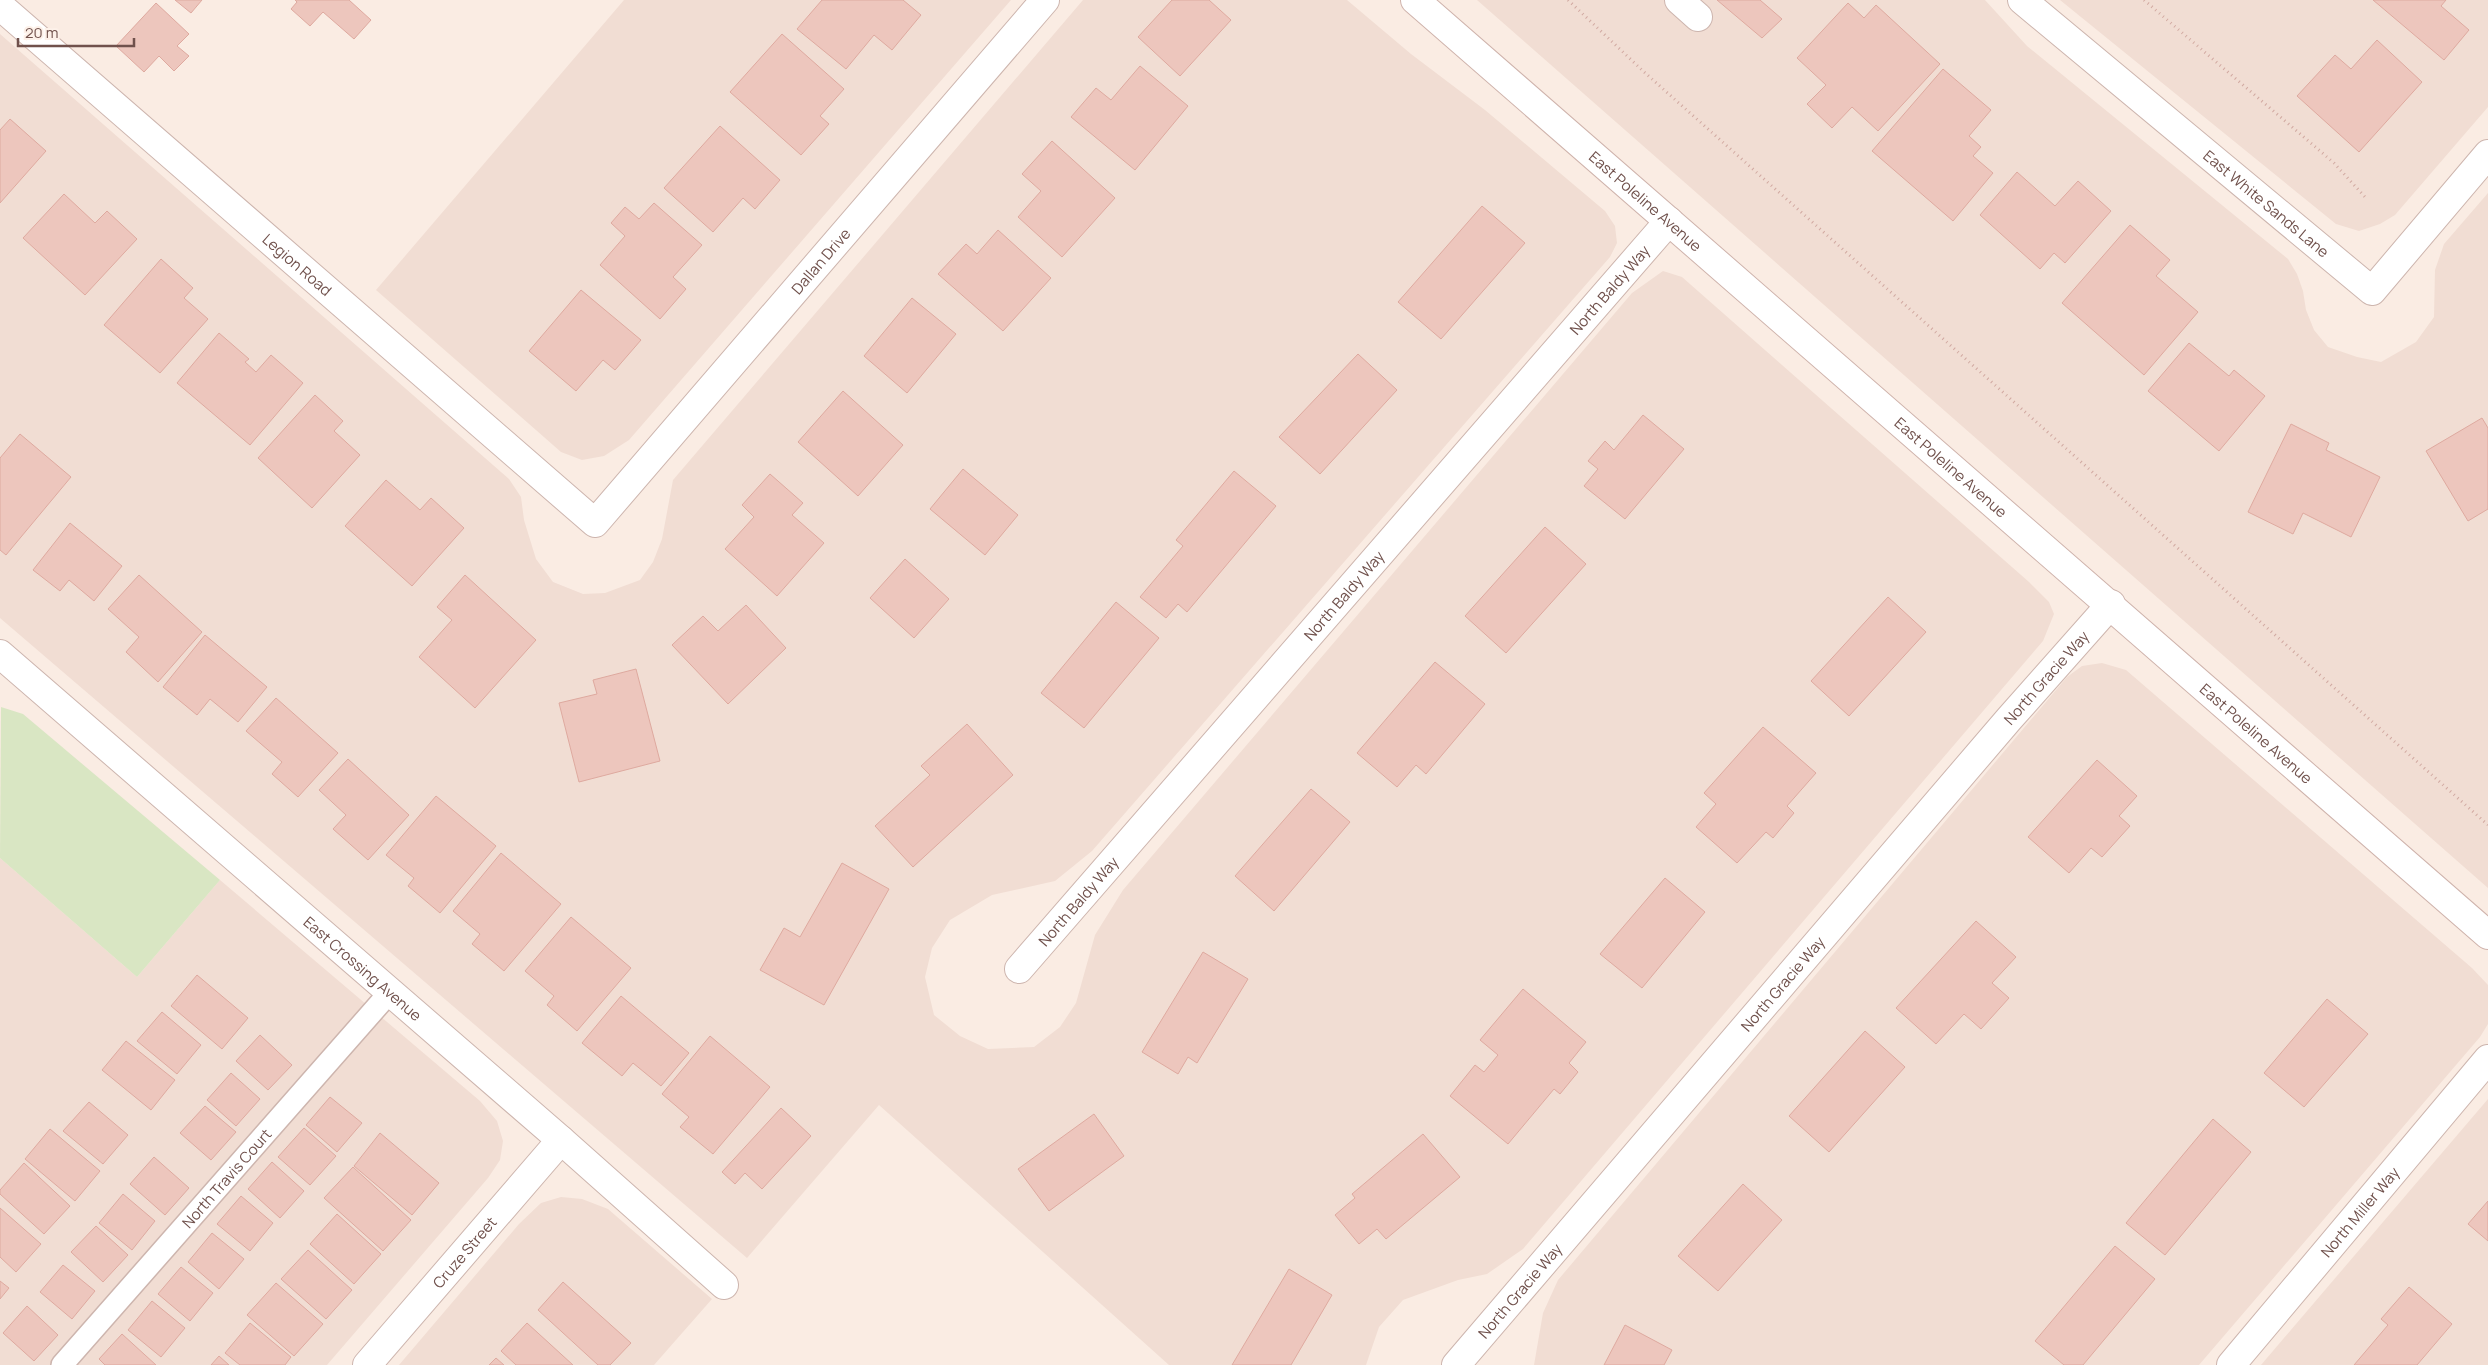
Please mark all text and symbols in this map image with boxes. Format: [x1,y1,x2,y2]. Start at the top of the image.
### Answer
scale bar [18,15,134,47]
text: 20 m [25,22,58,43]
street label: East White Sands Lane [2199,145,2334,262]
street label: East Poleline Avenue [1585,146,1707,256]
street label: Dallan Drive [786,223,855,298]
street label: Legion Road [258,229,336,300]
street label: North Baldy Way [1564,240,1654,339]
street label: East Poleline Avenue [1890,412,2012,522]
street label: North Baldy Way [1299,546,1389,645]
street label: North Gracie Way [1999,626,2093,729]
street label: East Poleline Avenue [2196,678,2317,788]
street label: North Baldy Way [1033,852,1123,950]
street label: East Crossing Avenue [299,911,427,1026]
street label: North Gracie Way [1736,932,1829,1036]
street label: North Travis Court [177,1124,276,1232]
street label: North Miller Way [2316,1162,2404,1262]
street label: Cruze Street [428,1212,501,1292]
street label: North Gracie Way [1473,1238,1566,1343]

